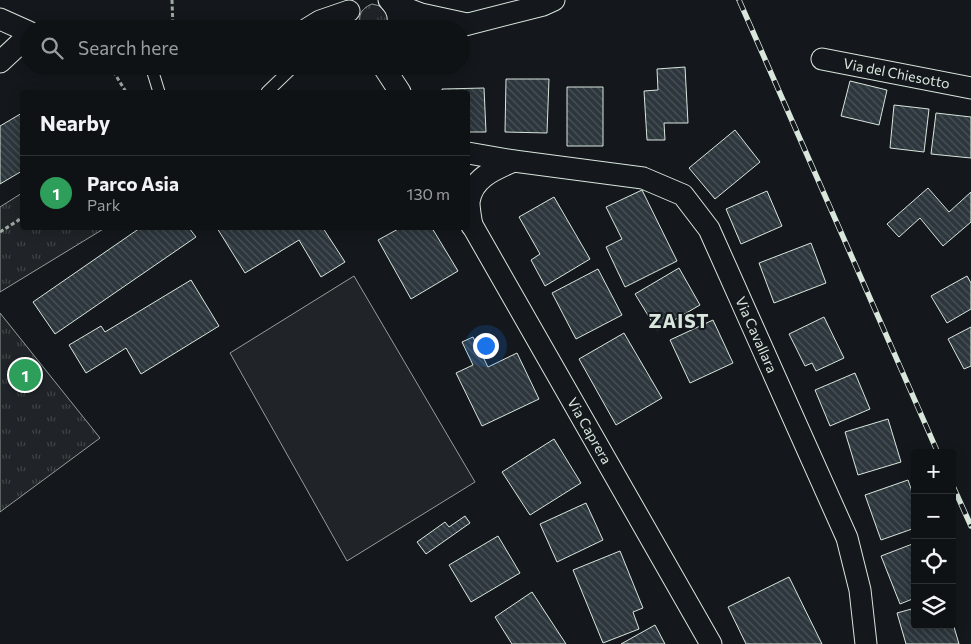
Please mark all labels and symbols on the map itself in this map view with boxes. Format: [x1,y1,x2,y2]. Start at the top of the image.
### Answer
street label: Via del Chiesotto [842,54,951,92]
street label: Via Cavallara [732,294,781,375]
district label: ZAIST [648,309,710,332]
your location [473,333,499,359]
pin: 1 [9,356,41,394]
street label: Via Caprera [564,394,616,467]

